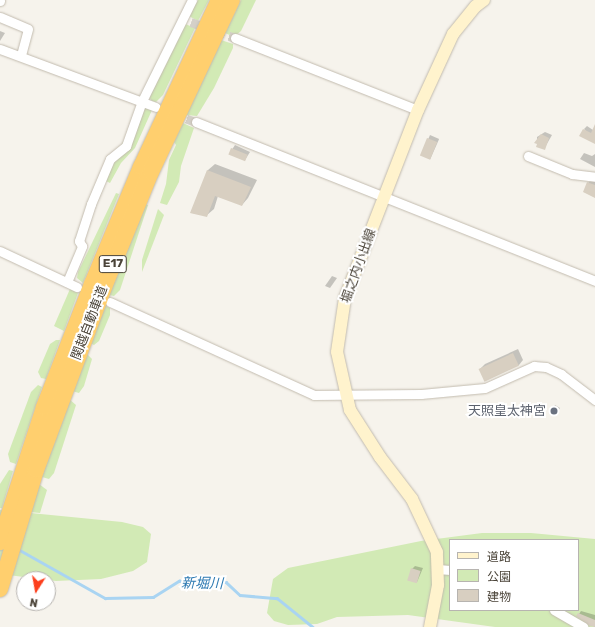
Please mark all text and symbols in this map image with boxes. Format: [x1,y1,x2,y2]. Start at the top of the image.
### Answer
street label: 堀之内小出線 [338,227,380,305]
road number: E17 [98,254,128,274]
street label: 関越自動車道 [69,284,111,362]
place label: 天照皇太神宮 [468,403,546,419]
marker: 天照皇太神宮 [549,406,559,416]
legend [449,539,579,611]
text: 道路 [487,550,511,564]
text: 公園 [487,570,511,584]
north arrow [16,571,56,611]
water label: 新堀川 [181,575,223,593]
text: 建物 [487,590,511,604]
text: N [29,595,39,609]

